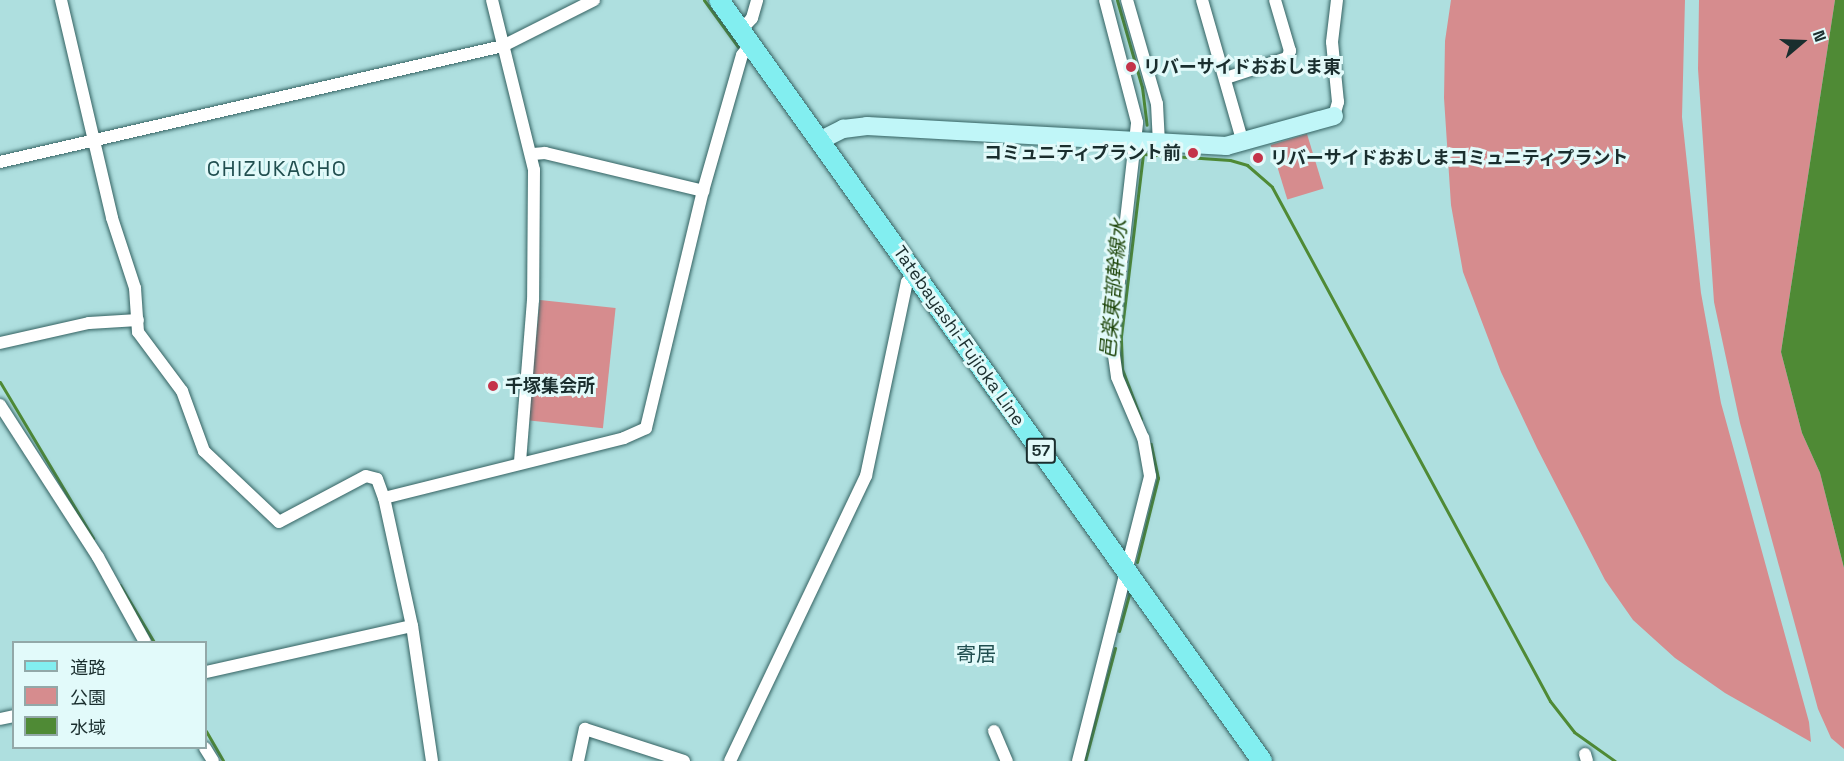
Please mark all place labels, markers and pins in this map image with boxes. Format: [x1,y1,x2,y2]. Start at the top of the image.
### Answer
place label: リバーサイドおおしま東 [1143,56,1341,78]
marker: リバーサイドおおしま東 [1124,60,1138,74]
place label: コミュニティプラント前 [983,142,1181,164]
marker: コミュニティプラント前 [1186,146,1200,160]
place label: リバーサイドおおしまコミュニティプラント [1270,147,1630,169]
marker: リバーサイドおおしまコミュニティプラント [1251,151,1265,165]
place label: 千塚集会所 [505,375,595,397]
marker: 千塚集会所 [486,379,500,393]

